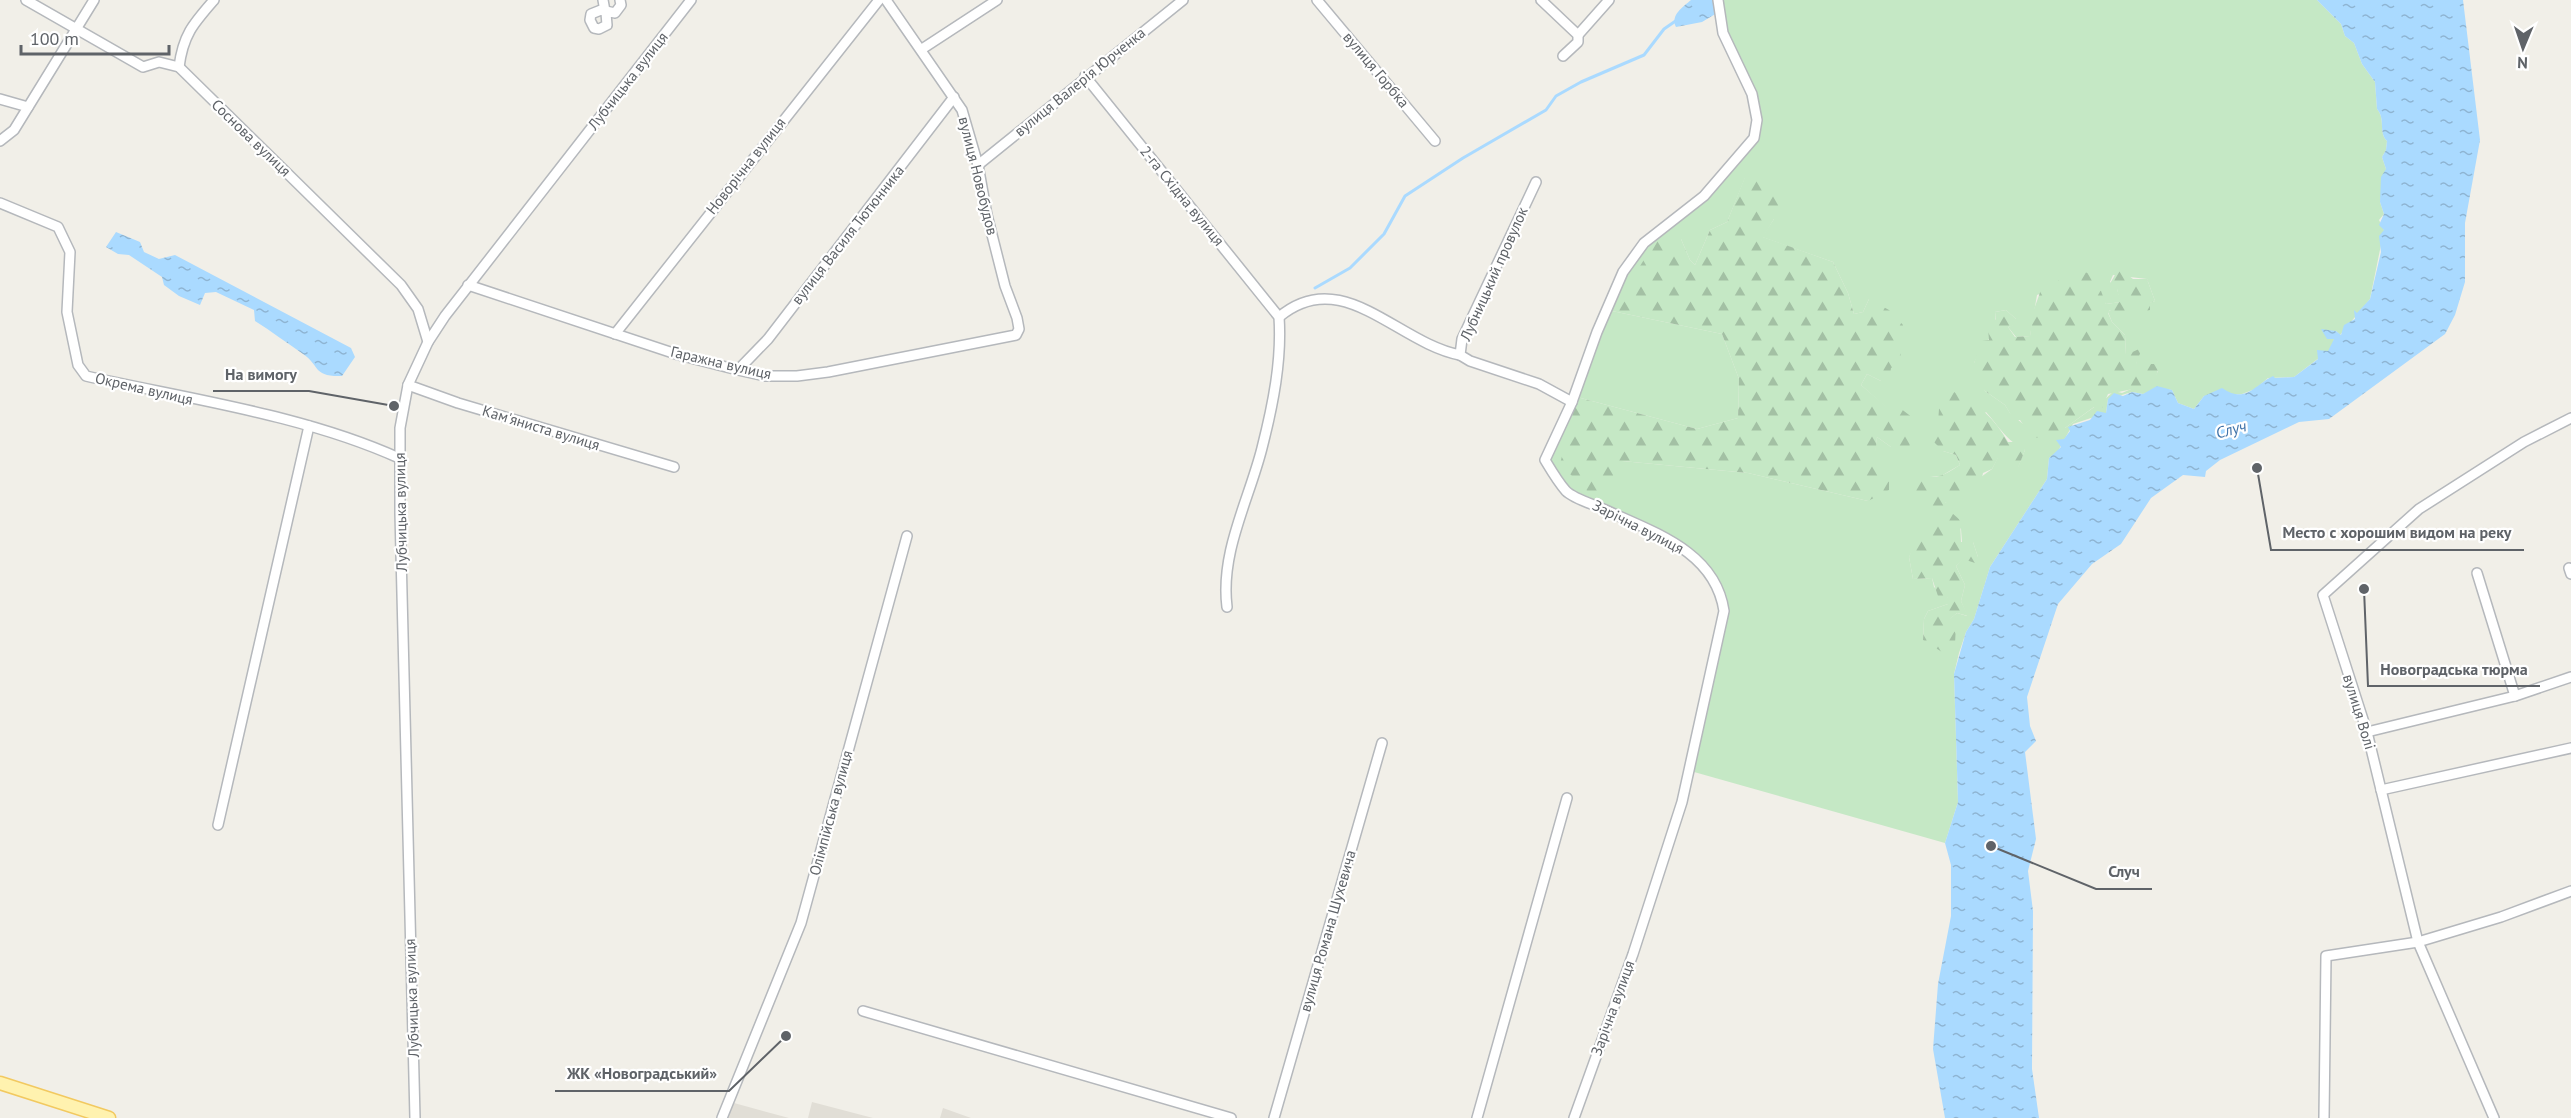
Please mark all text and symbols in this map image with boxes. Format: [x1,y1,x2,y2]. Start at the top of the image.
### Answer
scale bar [21,18,170,56]
north arrow [2493,18,2553,78]
street label: вулиця Валерія Юрченка [1010,23,1149,140]
text: 100 m [30,27,79,50]
street label: Лубчицька вулиця [583,28,672,134]
street label: вулиця Горбка [1339,28,1414,111]
text: N [2517,53,2528,73]
street label: Соснова вулиця [208,95,295,180]
street label: Новорічна вулиця [702,113,789,218]
street label: вулиця Новобудов [955,115,1002,237]
street label: 2-га Східна вулиця [1136,142,1229,250]
street label: вулиця Василя Тютюнника [787,161,908,308]
street label: Лубницький провулок [1455,203,1532,345]
street label: Гаражна вулиця [669,342,773,383]
callout: На вимогу [213,357,309,391]
text: На вимогу [225,364,297,384]
street label: Окрема вулиця [93,368,195,409]
street label: Кам'яниста вулиця [480,401,602,454]
water label: Случ [2213,415,2249,443]
street label: Лубчицька вулиця [390,452,411,573]
street label: Зарічна вулиця [1589,495,1687,558]
callout: Место с хорошим видом на реку [2271,516,2524,550]
text: Место с хорошим видом на реку [2283,522,2512,542]
callout: Новоградська тюрма [2368,652,2540,686]
text: Новоградська тюрма [2380,659,2528,679]
street label: вулиця Волі [2339,672,2380,752]
street label: Олімпійська вулиця [805,748,856,878]
street label: вулиця Романа Шухевича [1295,848,1360,1014]
callout: Случ [2096,855,2152,889]
text: Случ [2108,861,2140,881]
street label: Лубчицька вулиця [400,938,423,1059]
street label: Зарічна вулиця [1587,958,1639,1058]
callout: ЖК «Новоградський» [555,1057,729,1091]
text: ЖК «Новоградський» [566,1063,717,1083]

